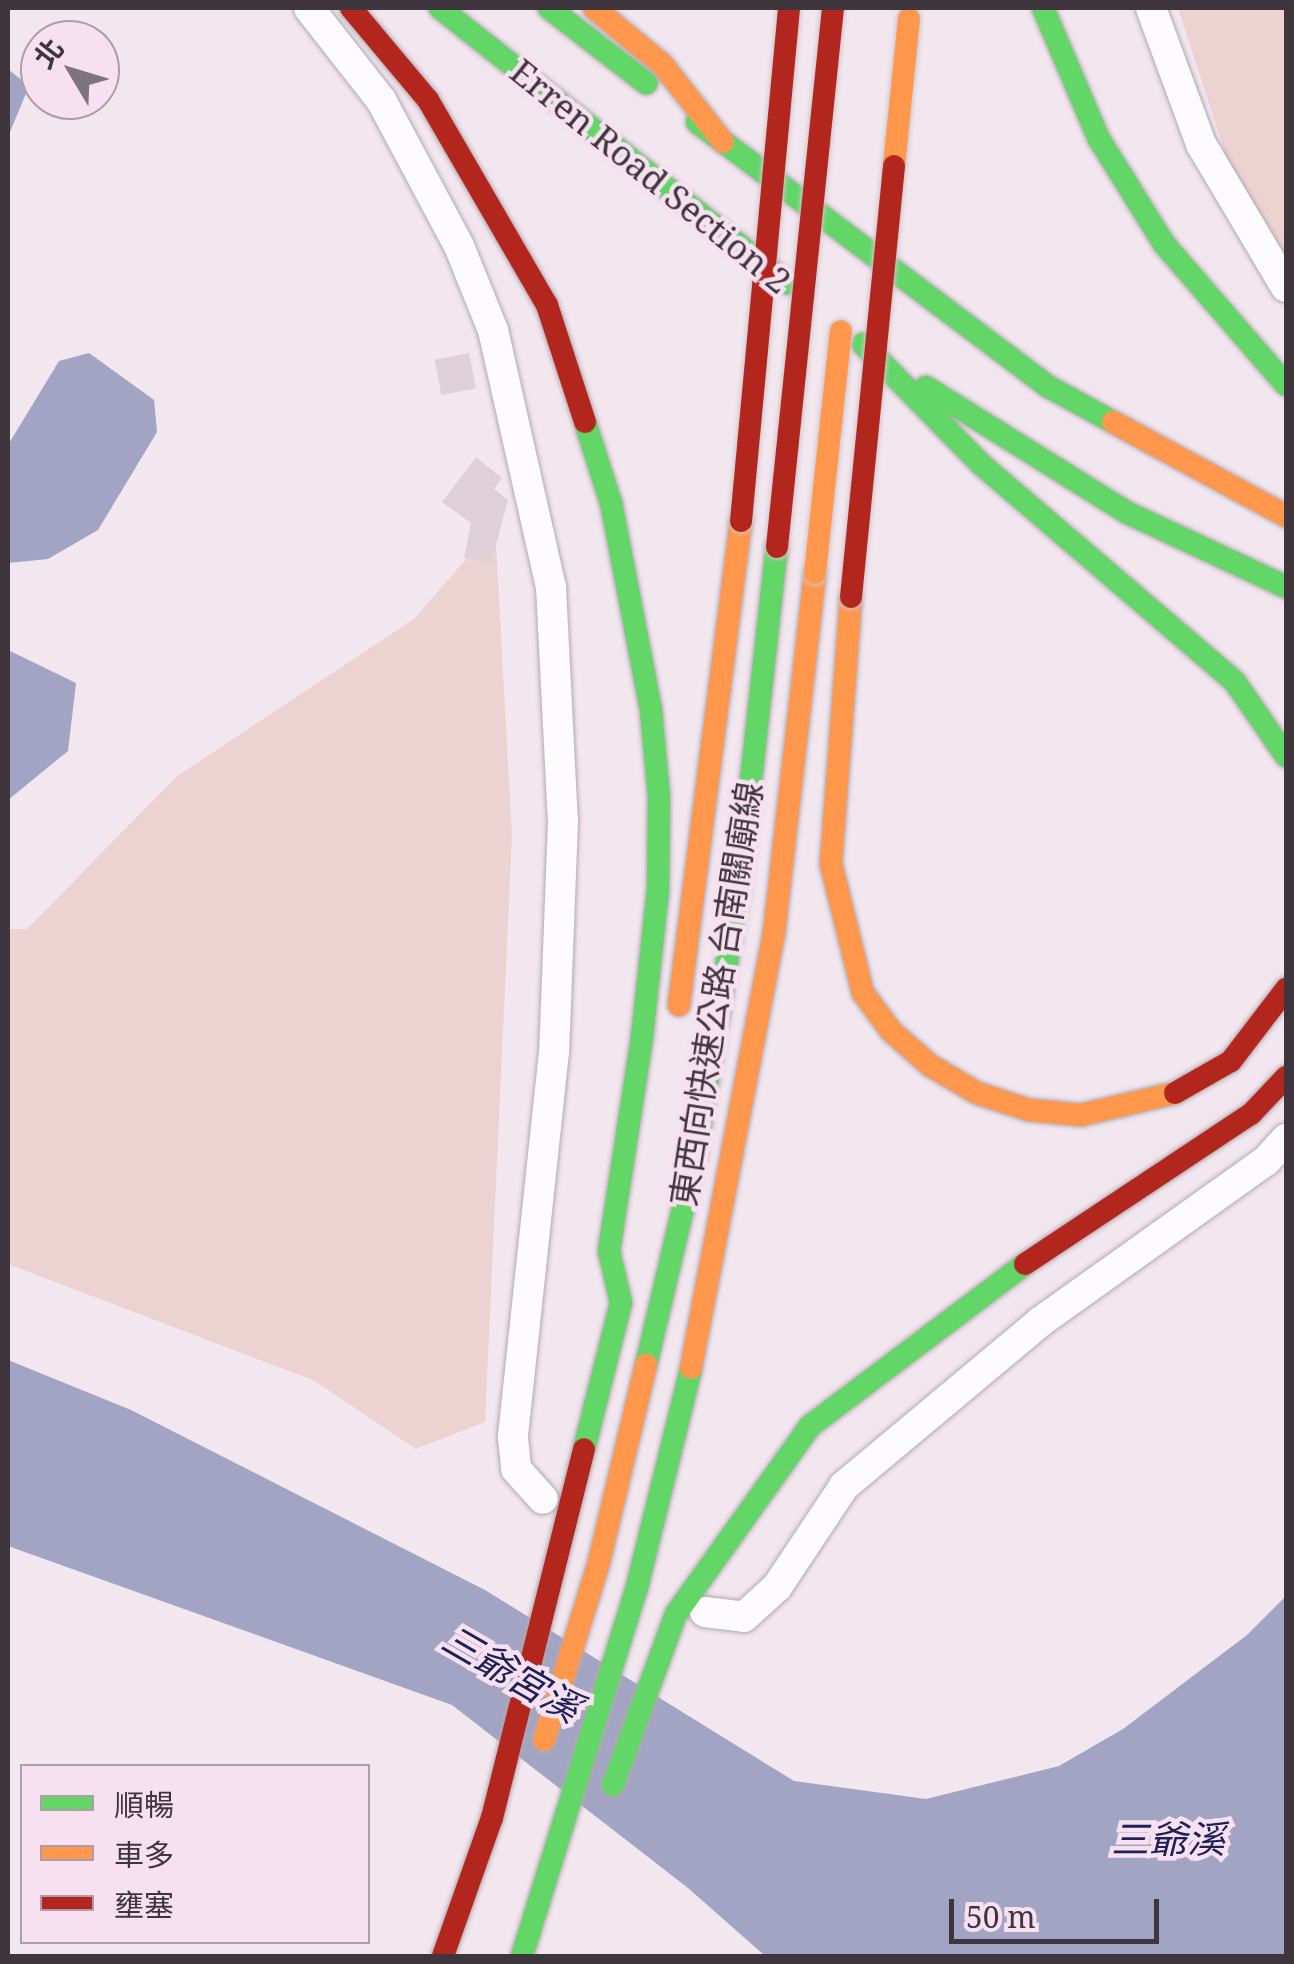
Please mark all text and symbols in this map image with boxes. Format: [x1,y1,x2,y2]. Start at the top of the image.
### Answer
north arrow [20,20,120,120]
text: 北 [24,30,72,76]
street label: Erren Road Section 2 [502,50,800,302]
street label: 東西向快速公路 台南關廟線 [662,779,770,1209]
water label: 三爺宮溪 [435,1615,589,1731]
legend [20,1764,370,1944]
text: 順暢 [114,1784,174,1825]
water label: 三爺溪 [1111,1816,1225,1862]
text: 車多 [114,1834,174,1875]
scale bar [954,1879,1164,1941]
text: 壅塞 [114,1884,174,1925]
text: 50 m [966,1896,1036,1937]

